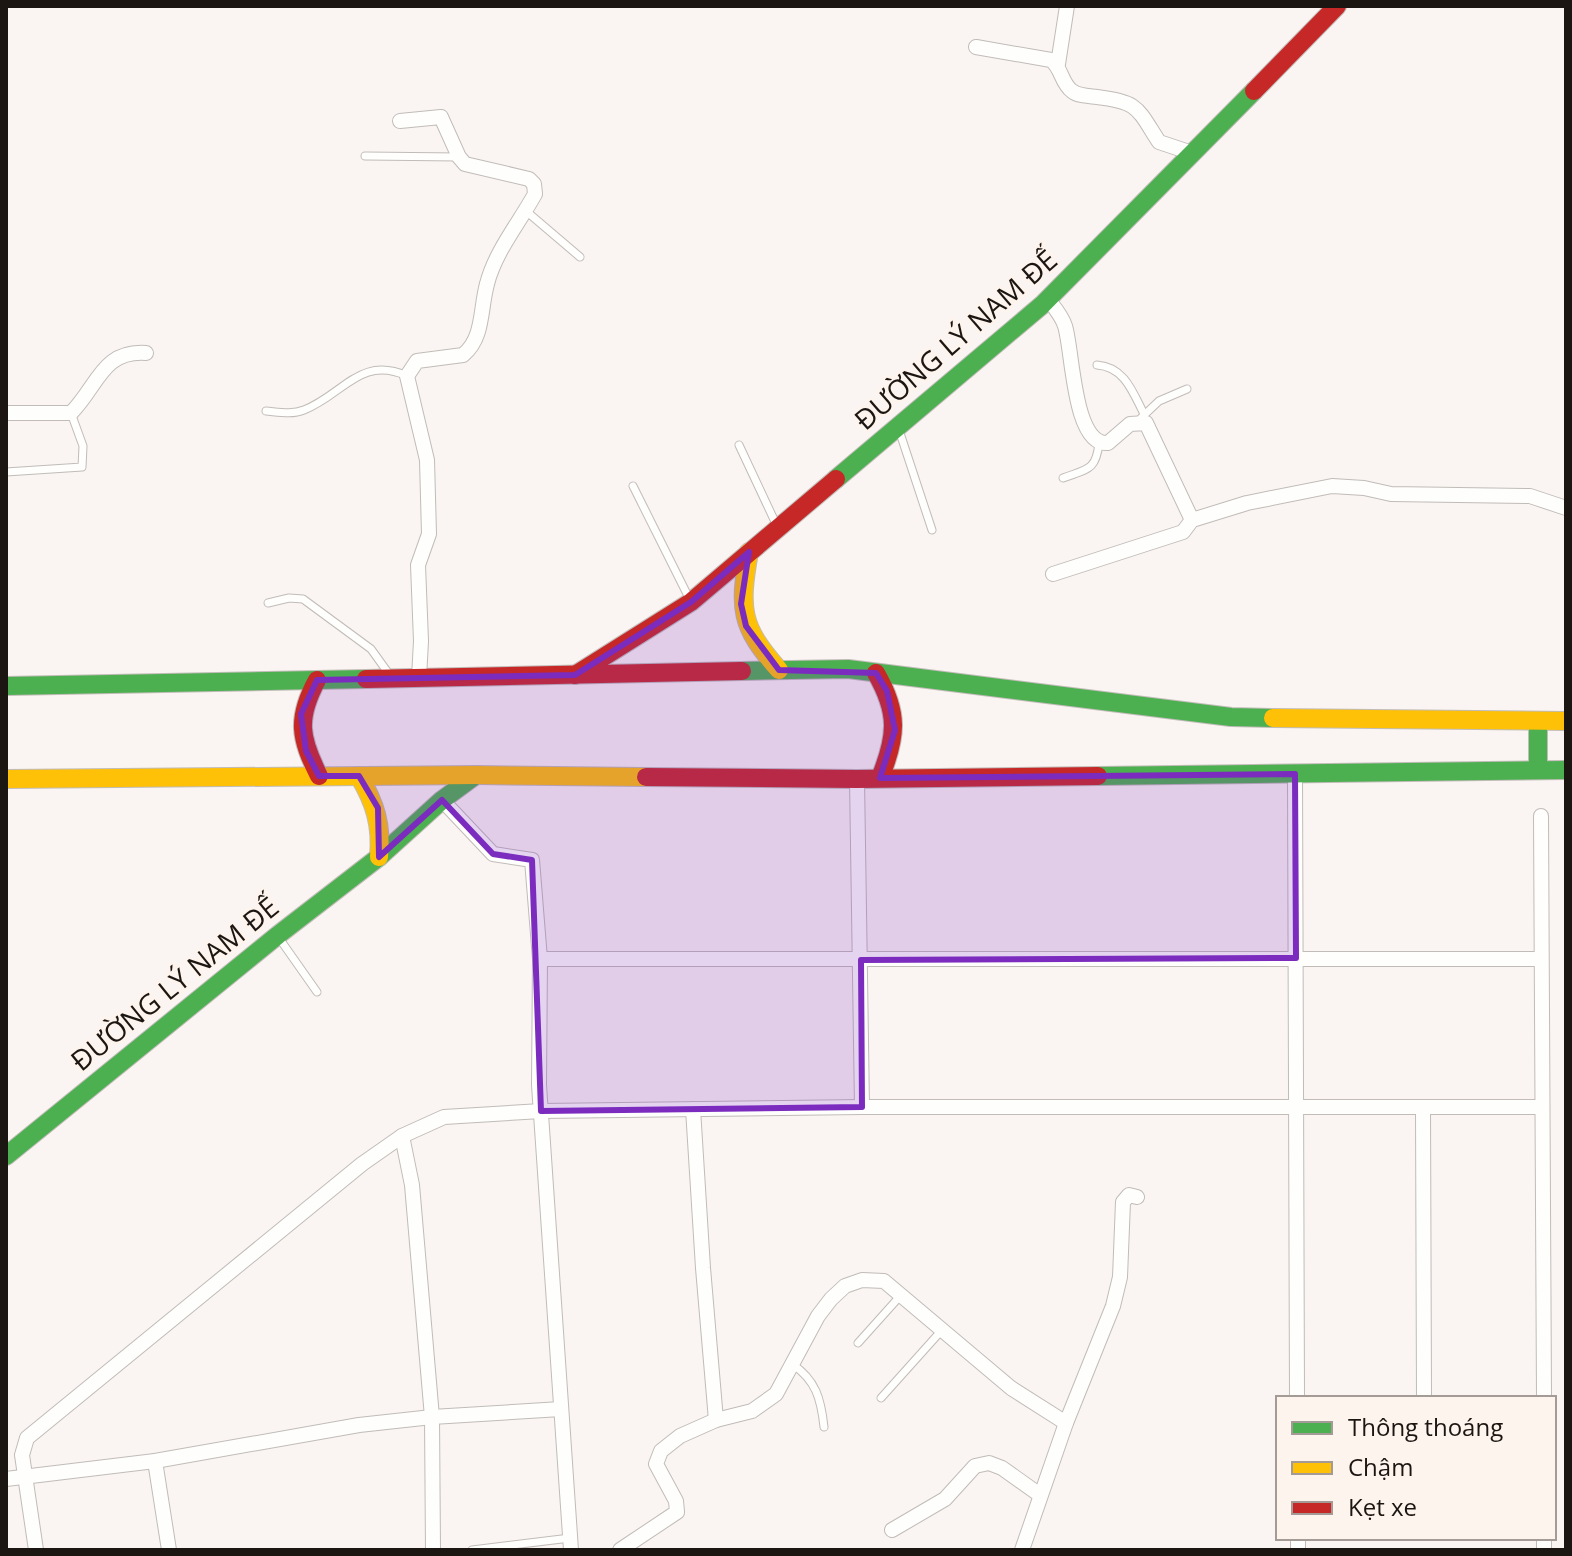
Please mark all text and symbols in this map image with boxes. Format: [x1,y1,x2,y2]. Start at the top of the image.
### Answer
street label: ĐƯỜNG LÝ NAM ĐẾ [845,240,1065,438]
street label: ĐƯỜNG LÝ NAM ĐẾ [62,887,286,1079]
legend [1276,1396,1556,1540]
text: Thông thoáng [1348,1410,1503,1443]
text: Chậm [1348,1450,1413,1483]
text: Kẹt xe [1348,1490,1417,1523]

